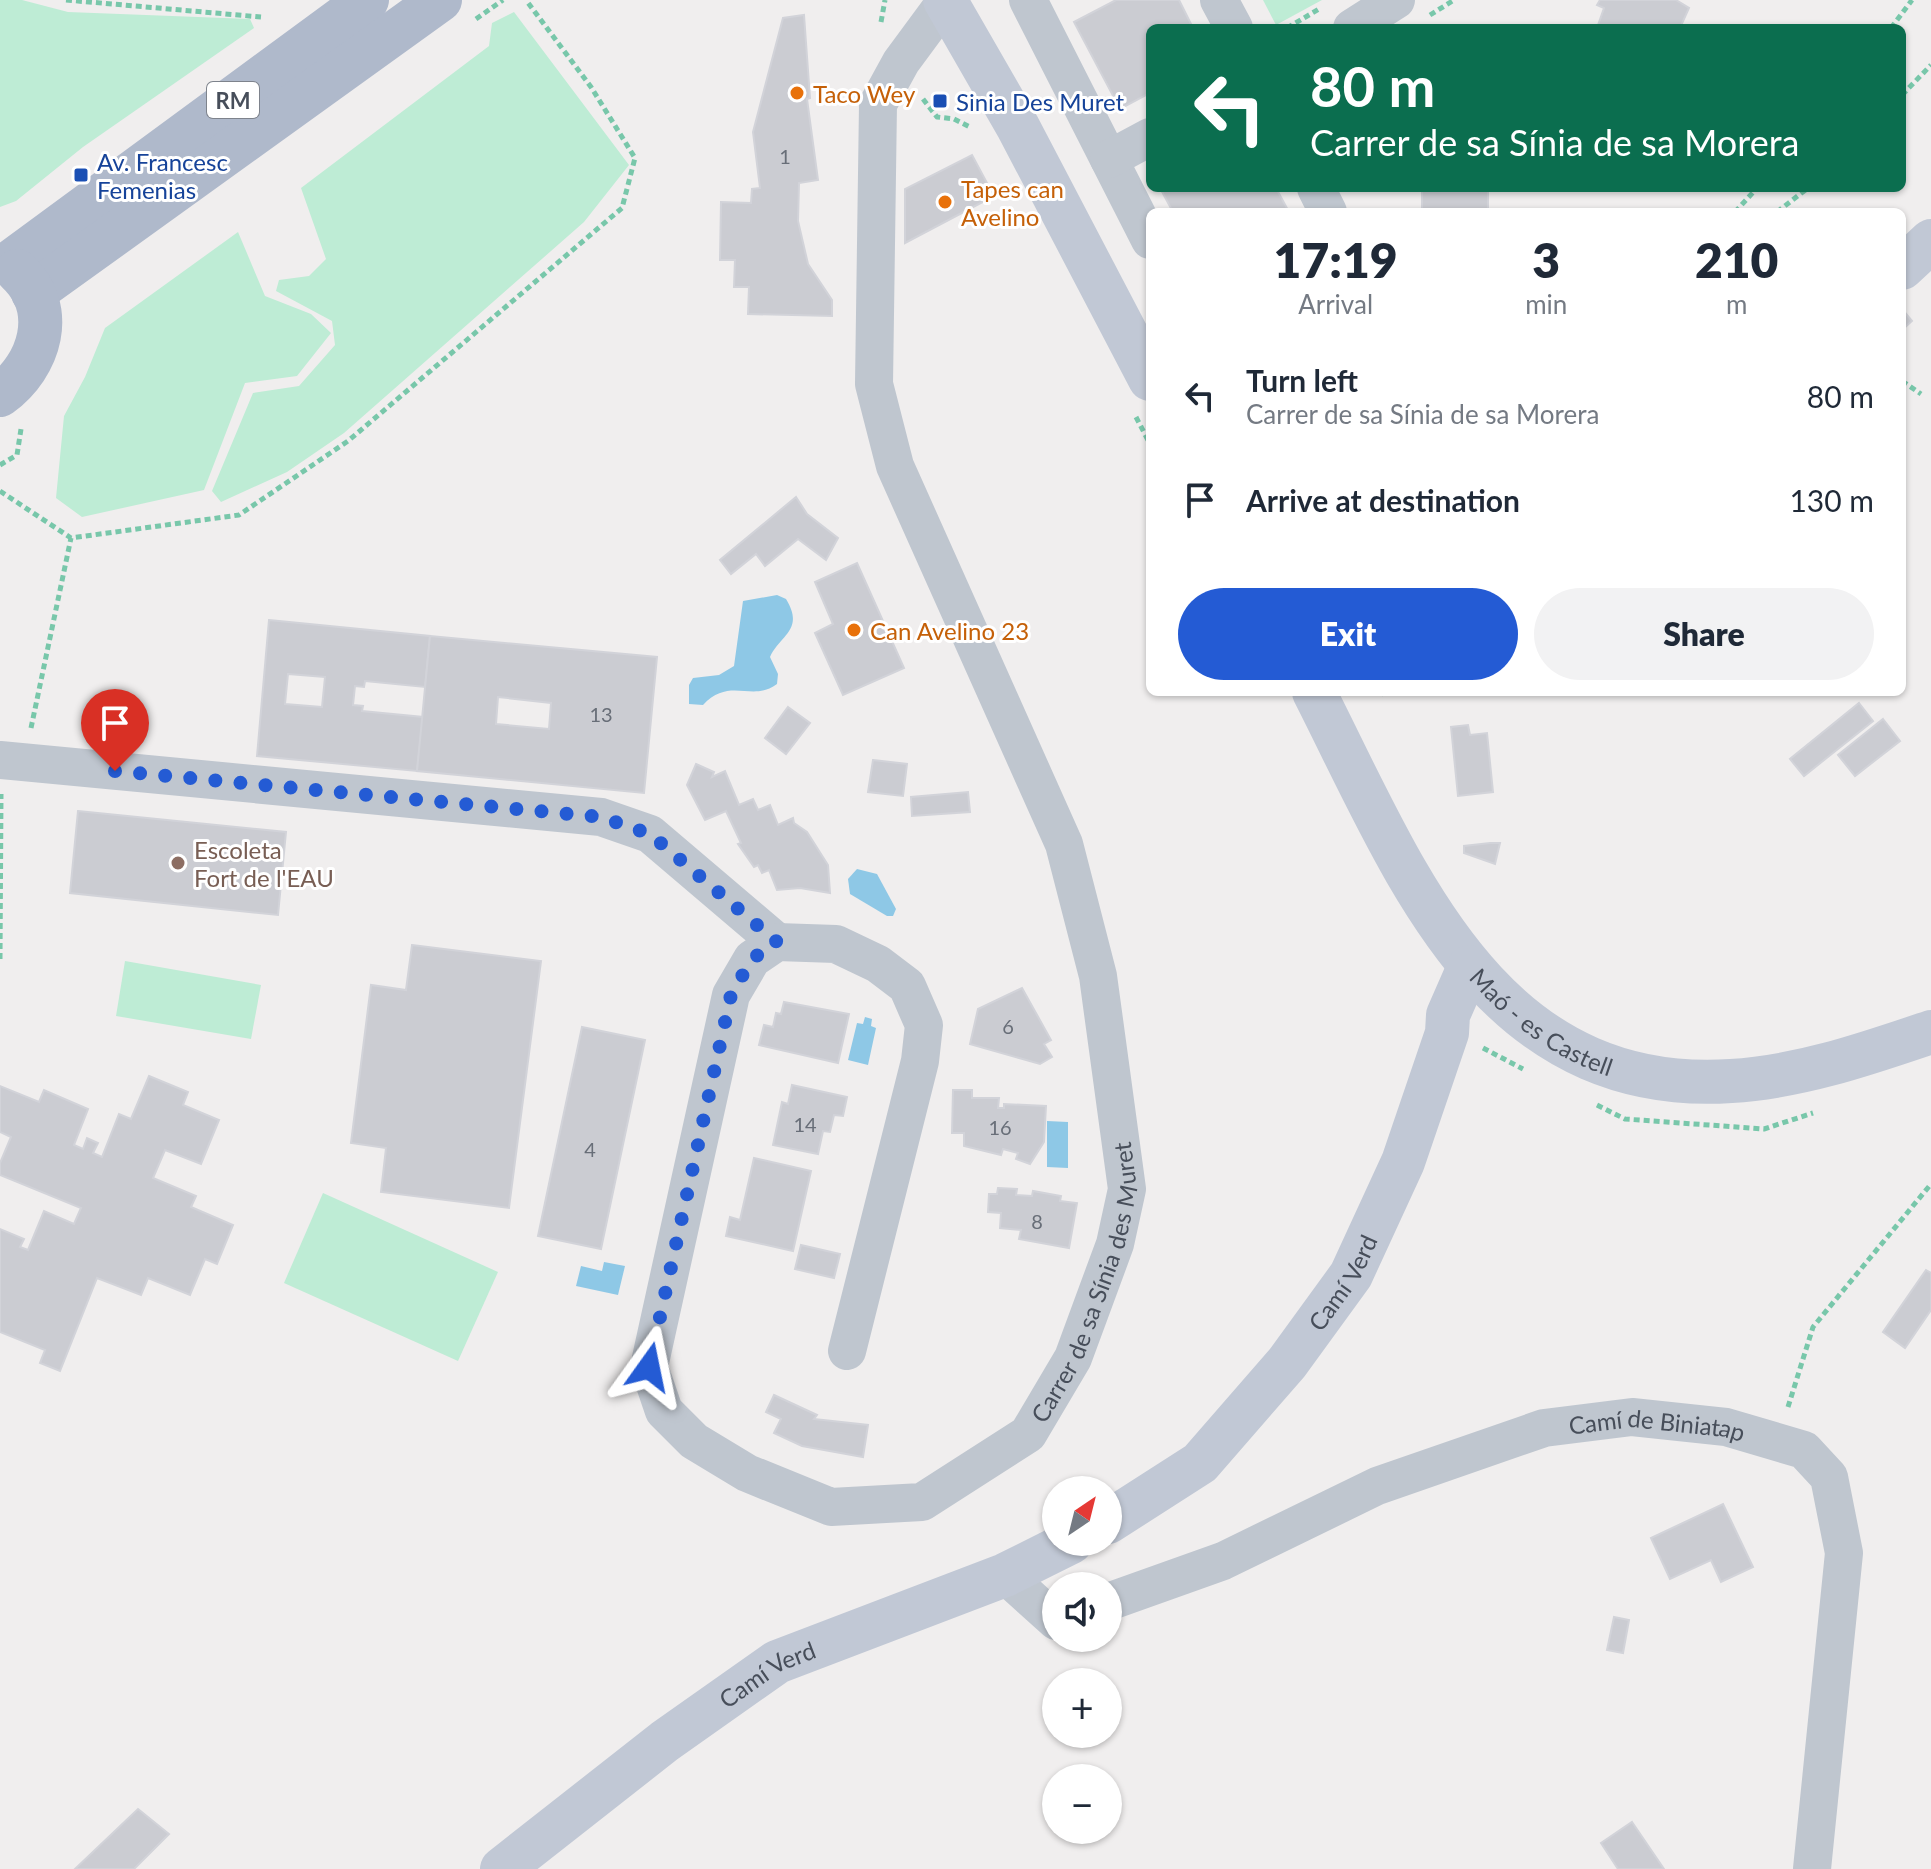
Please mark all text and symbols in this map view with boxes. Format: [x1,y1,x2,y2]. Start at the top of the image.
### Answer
text: 80 m [1310,52,1435,119]
icon: left [1178,56,1282,160]
place label: Taco Wey [813,79,916,108]
road number: RM [207,82,259,118]
marker: Taco Wey [788,84,806,102]
place label: Sinia Des Muret [956,87,1124,116]
marker: Sinia Des Muret [931,92,949,110]
text: Carrer de sa Sínia de sa Morera [1310,120,1799,164]
house number: 1 [779,144,791,168]
place label: Av. Francesc Femenias [97,147,228,204]
marker: Av. Francesc Femenias [72,166,90,184]
place label: Tapes can Avelino [961,174,1064,231]
marker: Tapes can Avelino [936,193,954,211]
text: 17:19 [1274,231,1398,288]
text: 3 [1532,231,1560,288]
text: 210 [1695,231,1778,288]
text: Arrival [1298,288,1373,320]
text: min [1525,288,1567,320]
text: m [1726,288,1747,320]
text: Turn left [1246,362,1358,398]
icon: left [1178,374,1222,418]
text: 80 m [1807,378,1874,414]
text: Carrer de sa Sínia de sa Morera [1246,398,1599,430]
icon: arrive [1178,478,1222,522]
text: Arrive at destination [1246,482,1520,518]
text: 130 m [1789,482,1874,518]
button: Exit [1178,588,1518,680]
button: Share [1534,588,1874,680]
place label: Can Avelino 23 [870,616,1029,645]
marker: Can Avelino 23 [845,621,863,639]
pin [81,689,149,771]
icon: arrive [93,701,137,745]
house number: 13 [589,702,613,726]
place label: Escoleta Fort de l'EAU [194,835,334,892]
marker: Escoleta Fort de l'EAU [169,854,187,872]
street label: Maó - es Castell [1465,962,1617,1081]
house number: 6 [1002,1014,1014,1038]
house number: 14 [793,1112,817,1136]
house number: 16 [988,1115,1012,1139]
house number: 4 [584,1137,596,1161]
street label: Carrer de sa Sínia des Muret [1024,1140,1142,1427]
house number: 8 [1031,1209,1043,1233]
street label: Camí Verd [1301,1230,1382,1336]
position arrow [607,1325,691,1409]
street label: Camí de Biniatap [1567,1402,1749,1446]
north arrow [1042,1476,1122,1556]
map controls [1042,1476,1122,1844]
button: sound [1042,1572,1122,1652]
street label: Camí Verd [713,1634,819,1713]
button: + [1042,1668,1122,1748]
button: − [1042,1764,1122,1844]

